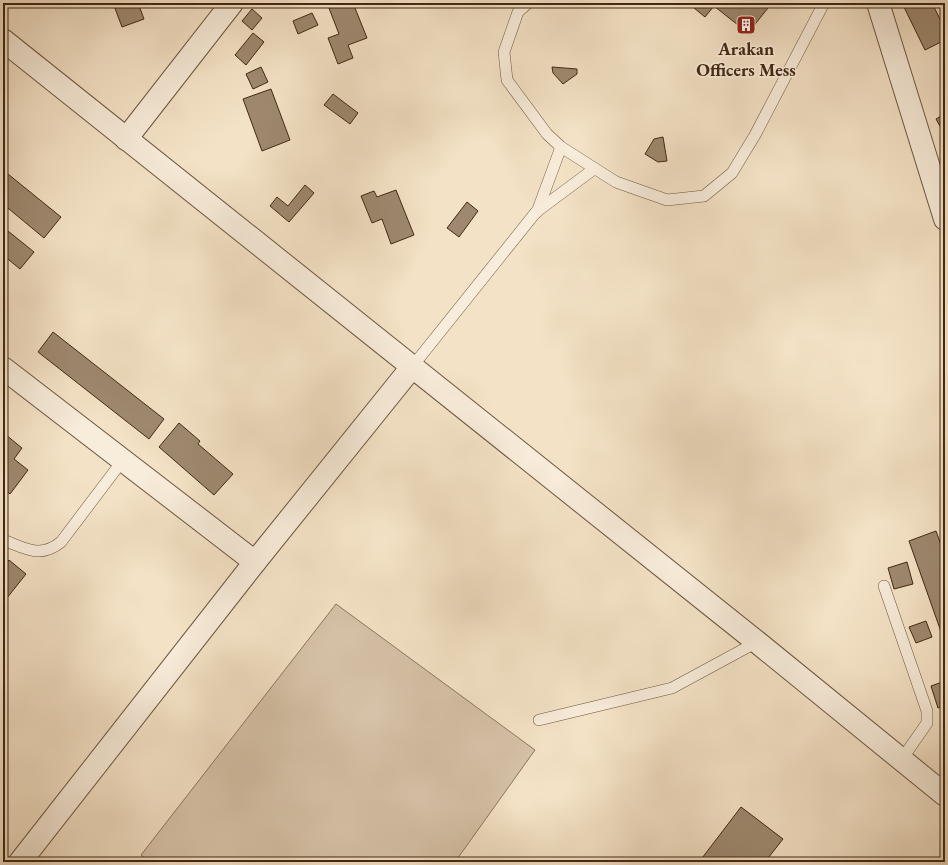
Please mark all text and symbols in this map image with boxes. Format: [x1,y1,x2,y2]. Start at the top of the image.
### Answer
building icon: Arakan Officers Mess [735,14,757,36]
place label: Arakan Officers Mess [696,37,796,81]

